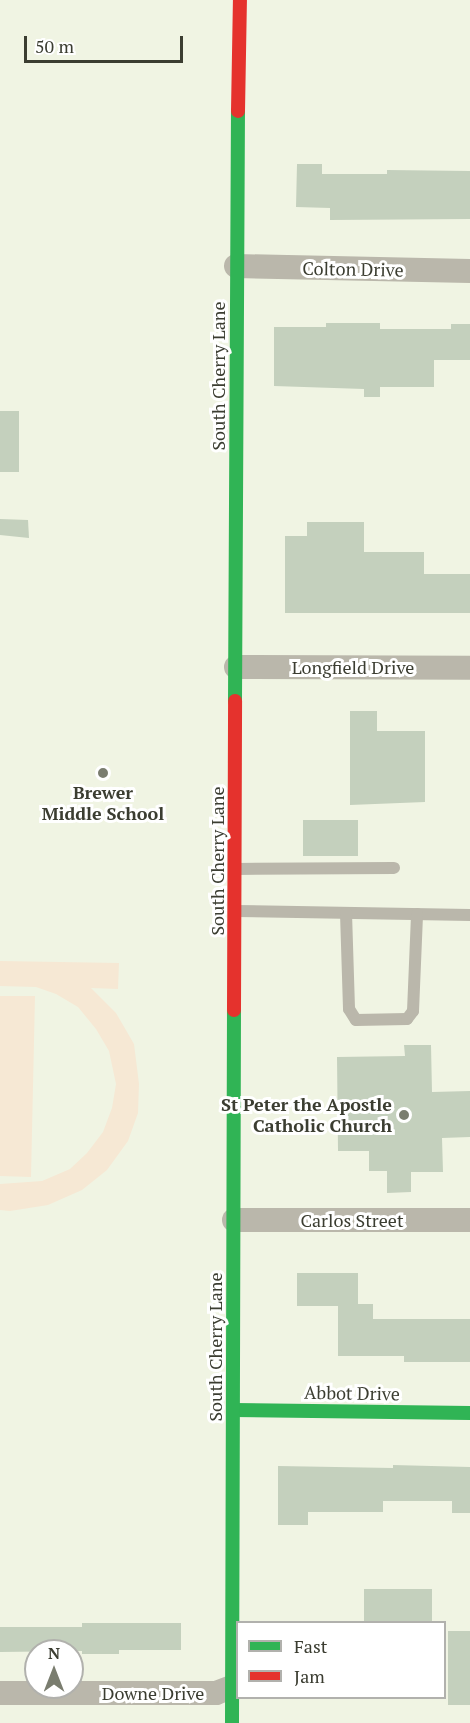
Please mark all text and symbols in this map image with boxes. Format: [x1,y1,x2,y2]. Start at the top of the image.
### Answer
scale bar [27,24,186,62]
text: 50 m [35,34,74,58]
street label: Colton Drive [302,257,404,281]
street label: South Cherry Lane [207,301,229,451]
street label: Longfield Drive [292,656,414,678]
marker: Brewer Middle School [96,766,110,780]
place label: Brewer Middle School [42,782,164,824]
street label: South Cherry Lane [206,786,228,936]
place label: St Peter the Apostle Catholic Church [221,1094,392,1136]
marker: St Peter the Apostle Catholic Church [397,1108,411,1122]
street label: Carlos Street [300,1209,404,1231]
street label: South Cherry Lane [204,1272,226,1422]
street label: Abbot Drive [304,1381,400,1405]
legend [236,1621,446,1699]
text: Fast [294,1634,327,1658]
north arrow [24,1639,84,1699]
text: N [48,1642,60,1664]
text: Jam [294,1664,325,1688]
street label: Downe Drive [102,1682,204,1704]

